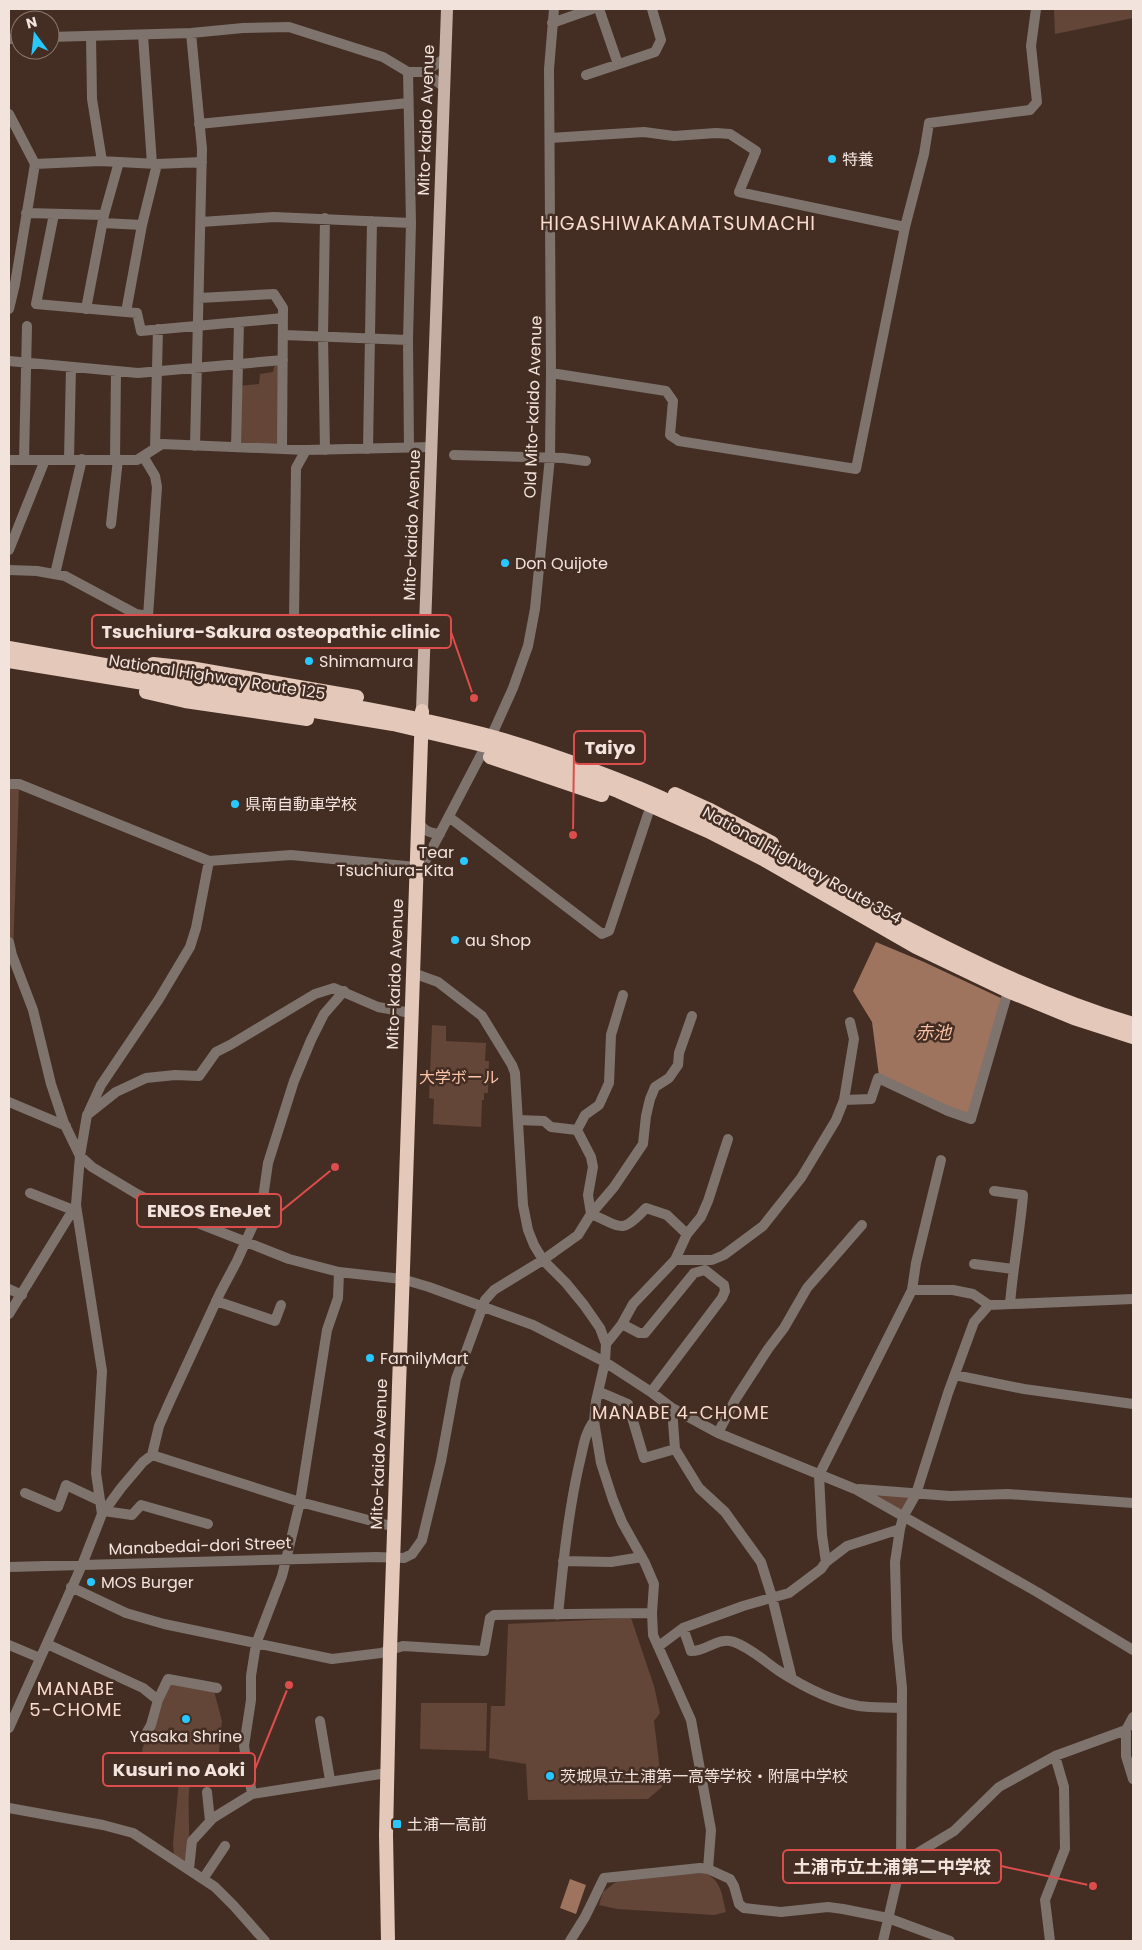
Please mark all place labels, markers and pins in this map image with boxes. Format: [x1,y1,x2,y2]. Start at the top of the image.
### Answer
place label: 特養 [842,148,874,171]
marker: 特養 [826,153,838,165]
place label: Don Quijote [515,552,608,575]
marker: Don Quijote [499,557,511,569]
callout: Tsuchiura-Sakura osteopathic clinic [92,615,451,648]
place label: Shimamura [319,650,413,673]
marker: Shimamura [303,655,315,667]
callout: Taiyo [574,731,645,764]
place label: 県南自動車学校 [245,793,357,816]
marker: 県南自動車学校 [229,798,241,810]
place label: Tear Tsuchiura-Kita [337,841,454,882]
marker: Tear Tsuchiura-Kita [458,855,470,867]
place label: au Shop [465,929,531,952]
marker: au Shop [449,934,461,946]
callout: ENEOS EneJet [137,1194,281,1227]
place label: FamilyMart [380,1347,469,1370]
marker: FamilyMart [364,1352,376,1364]
place label: MOS Burger [101,1571,194,1594]
marker: MOS Burger [85,1576,97,1588]
marker: Yasaka Shrine [180,1713,192,1725]
place label: Yasaka Shrine [130,1725,242,1748]
callout: Kusuri no Aoki [103,1753,255,1786]
place label: 茨城県立土浦第一高等学校・附属中学校 [560,1765,848,1788]
marker: 茨城県立土浦第一高等学校・附属中学校 [544,1770,556,1782]
place label: 土浦一高前 [407,1813,487,1836]
marker: 土浦一高前 [391,1818,403,1830]
callout: 土浦市立土浦第二中学校 [783,1850,1001,1883]

